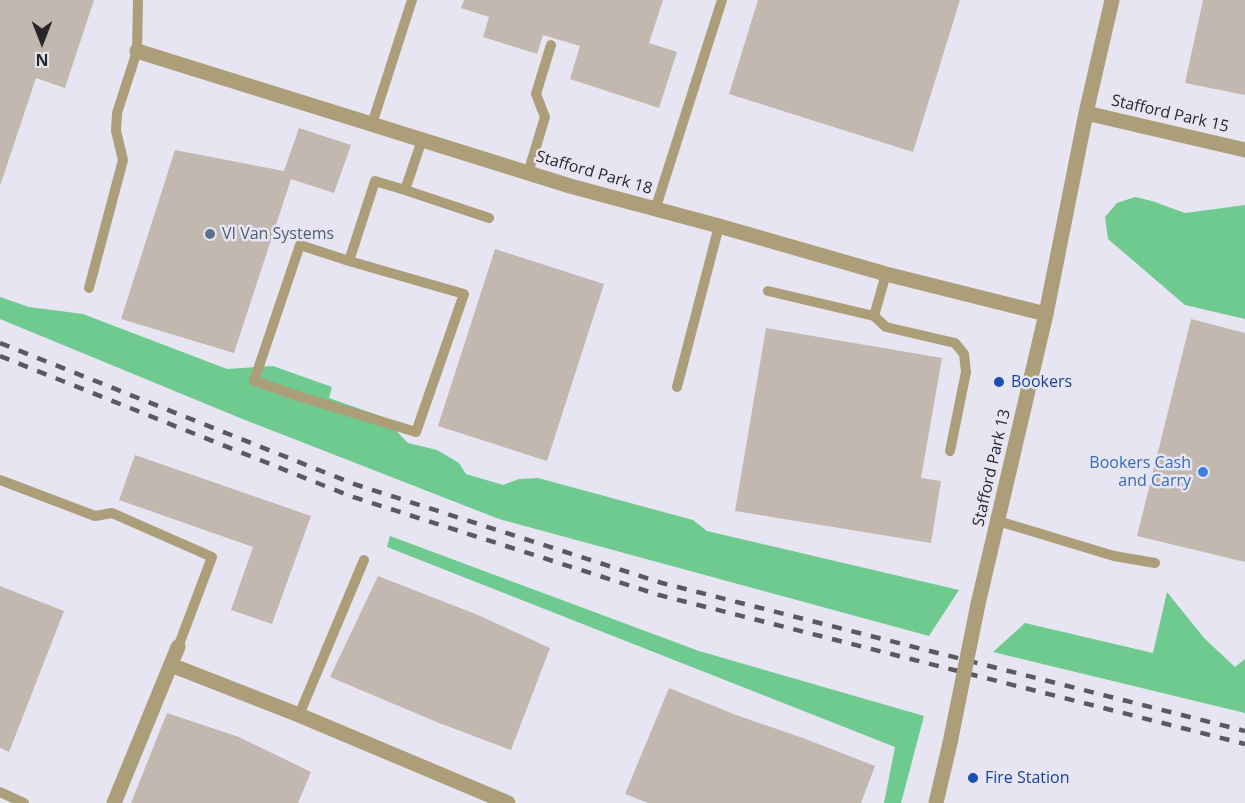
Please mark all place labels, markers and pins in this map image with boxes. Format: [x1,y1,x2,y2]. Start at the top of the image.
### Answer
place label: VI Van Systems [222,224,334,244]
marker: VI Van Systems [203,227,217,241]
place label: Bookers [1011,372,1072,392]
marker: Bookers [992,375,1006,389]
place label: Bookers Cash and Carry [1089,453,1191,491]
marker: Bookers Cash and Carry [1196,465,1210,479]
place label: Fire Station [985,768,1070,788]
marker: Fire Station [966,771,980,785]

